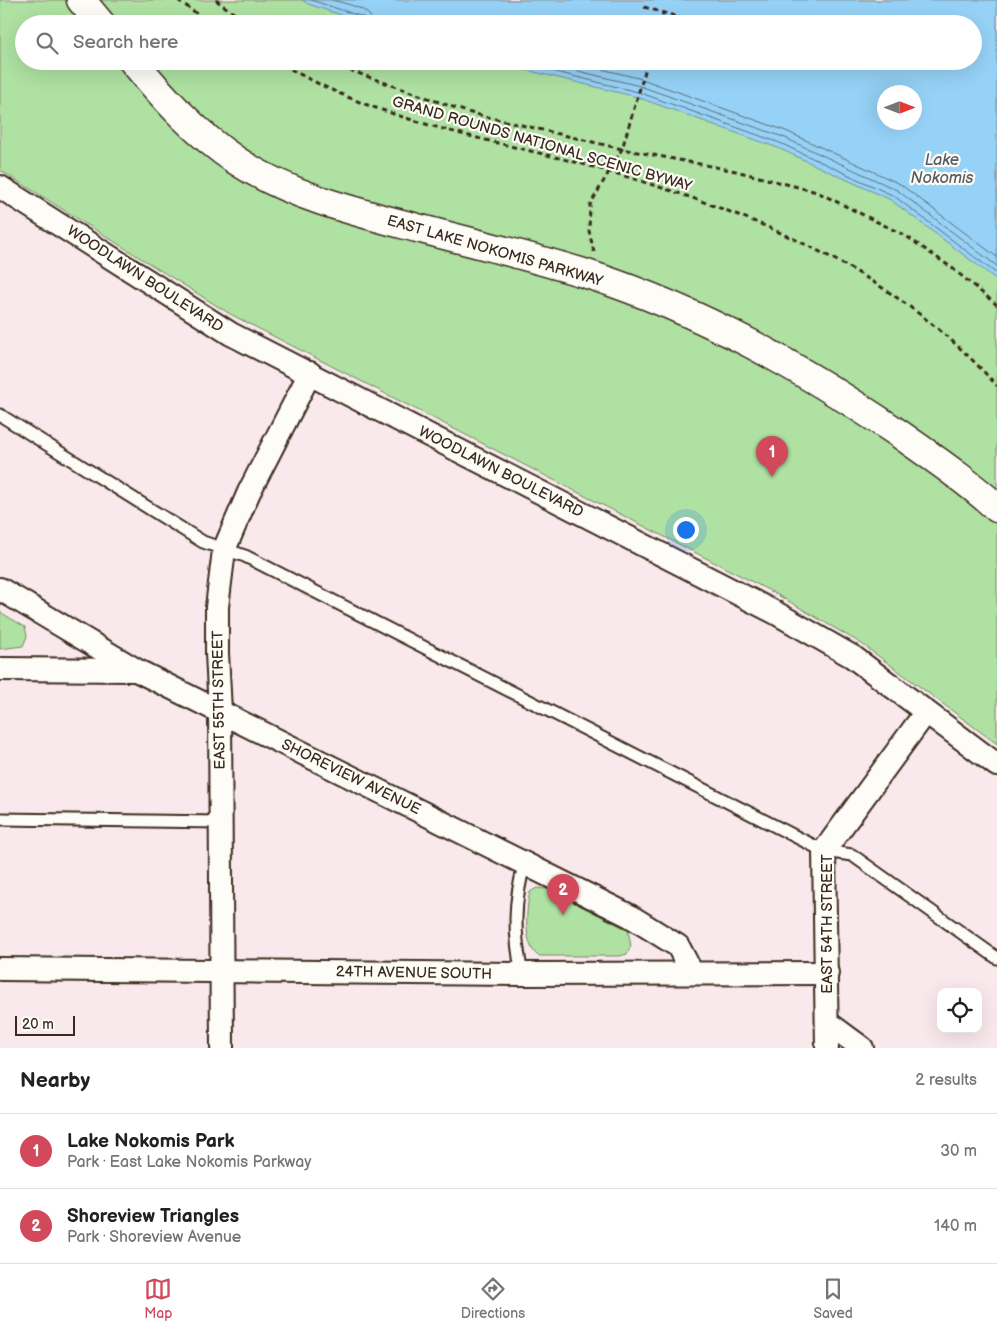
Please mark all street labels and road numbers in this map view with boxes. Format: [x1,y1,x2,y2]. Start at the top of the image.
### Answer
street label: GRAND ROUNDS NATIONAL SCENIC BYWAY [390,92,694,196]
street label: EAST LAKE NOKOMIS PARKWAY [385,211,605,291]
street label: WOODLAWN BOULEVARD [63,221,227,337]
street label: WOODLAWN BOULEVARD [415,422,587,522]
street label: EAST 55TH STREET [208,630,230,770]
street label: SHOREVIEW AVENUE [278,735,424,819]
street label: EAST 54TH STREET [818,854,837,994]
street label: 24TH AVENUE SOUTH [336,962,492,984]

